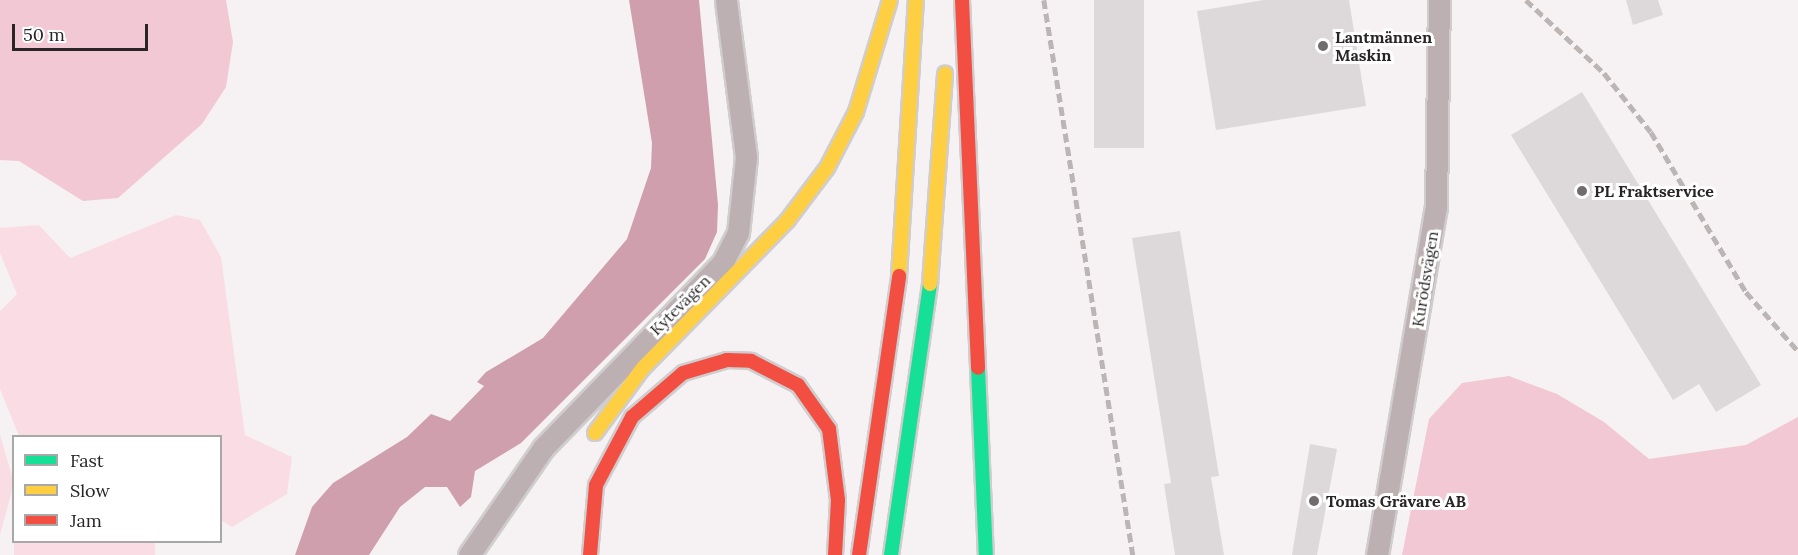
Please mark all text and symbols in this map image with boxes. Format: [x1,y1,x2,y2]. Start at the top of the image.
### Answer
scale bar [15,12,152,50]
text: 50 m [23,23,65,46]
place label: Lantmännen Maskin [1335,27,1432,65]
marker: Lantmännen Maskin [1316,39,1330,53]
place label: PL Fraktservice [1594,181,1714,201]
marker: PL Fraktservice [1575,184,1589,198]
street label: Kurödsvägen [1408,230,1442,328]
street label: Kytevägen [646,271,714,339]
legend [12,435,222,543]
text: Fast [70,449,104,472]
text: Slow [70,479,110,502]
place label: Tomas Grävare AB [1326,491,1466,511]
marker: Tomas Grävare AB [1307,494,1321,508]
text: Jam [70,509,102,532]

